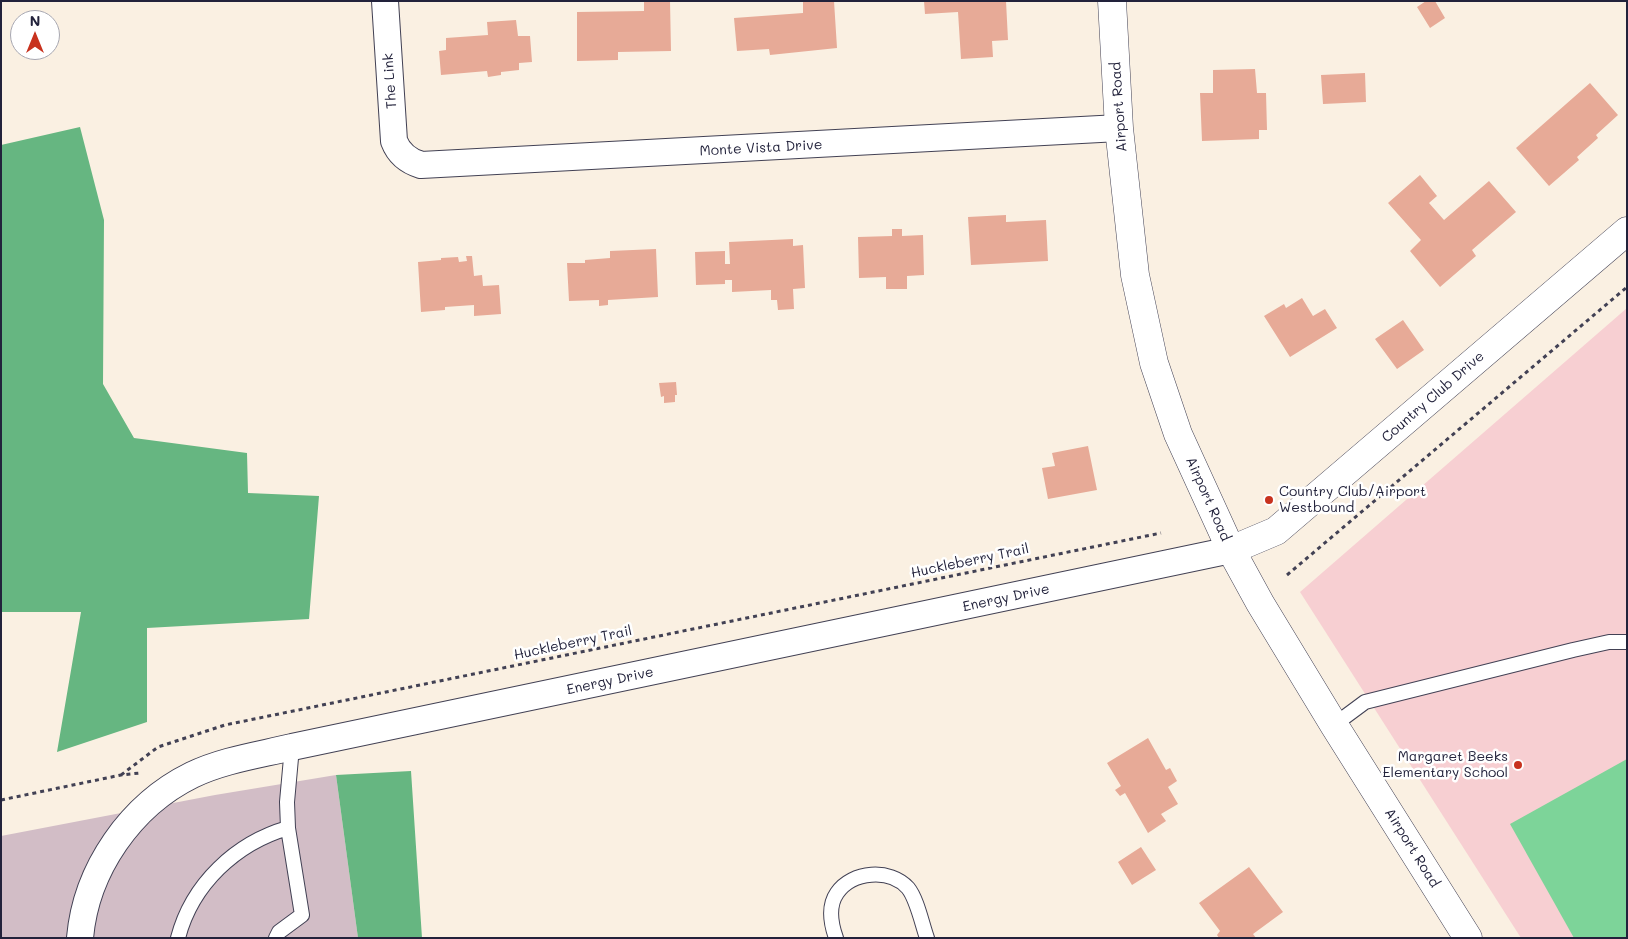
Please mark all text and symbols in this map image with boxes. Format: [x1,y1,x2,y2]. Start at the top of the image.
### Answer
north arrow [10,10,60,60]
text: N [30,11,40,30]
street label: The Link [380,53,400,109]
street label: Airport Road [1107,61,1131,153]
street label: Monte Vista Drive [699,136,823,160]
street label: Country Club Drive [1378,348,1488,446]
street label: Airport Road [1182,454,1234,544]
place label: Country Club/Airport Westbound [1279,484,1426,516]
marker: Country Club/Airport Westbound [1263,494,1275,506]
street label: Huckleberry Trail [909,540,1031,582]
street label: Energy Drive [961,581,1051,615]
street label: Huckleberry Trail [512,622,634,664]
street label: Energy Drive [565,664,655,698]
place label: Margaret Beeks Elementary School [1382,749,1508,782]
marker: Margaret Beeks Elementary School [1512,759,1524,771]
street label: Airport Road [1381,805,1443,891]

